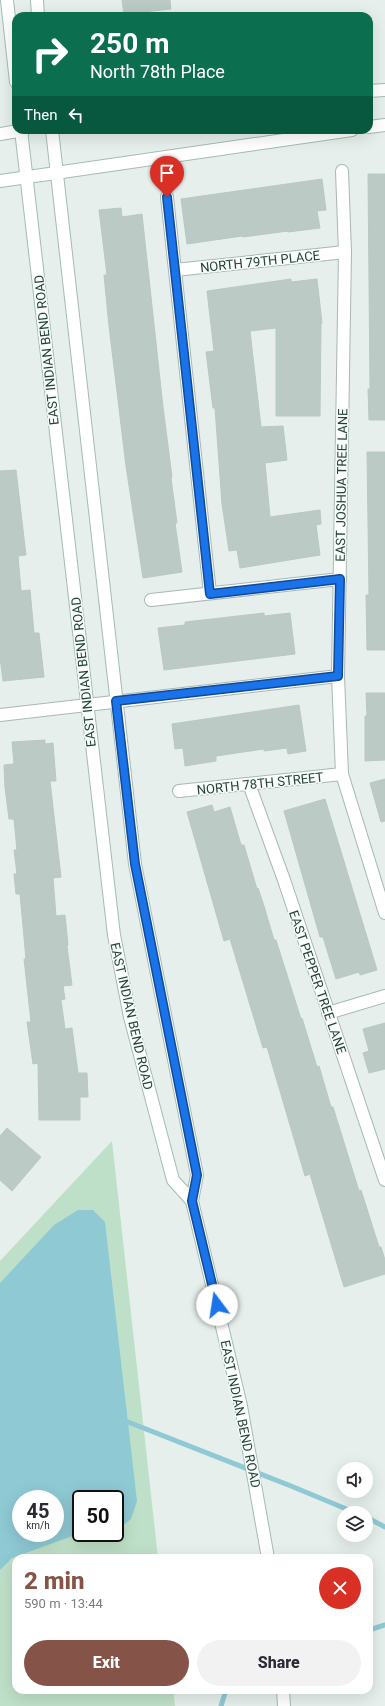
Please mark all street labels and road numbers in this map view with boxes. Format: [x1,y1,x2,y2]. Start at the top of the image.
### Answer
street label: NORTH 79TH PLACE [199,248,321,275]
street label: EAST INDIAN BEND ROAD [31,274,62,426]
street label: EAST JOSHUA TREE LANE [333,408,350,562]
street label: EAST INDIAN BEND ROAD [68,596,99,748]
street label: NORTH 78TH STREET [196,769,324,798]
street label: EAST PEPPER TREE LANE [286,908,349,1056]
street label: EAST INDIAN BEND ROAD [107,941,156,1091]
street label: EAST INDIAN BEND ROAD [218,1339,264,1489]

